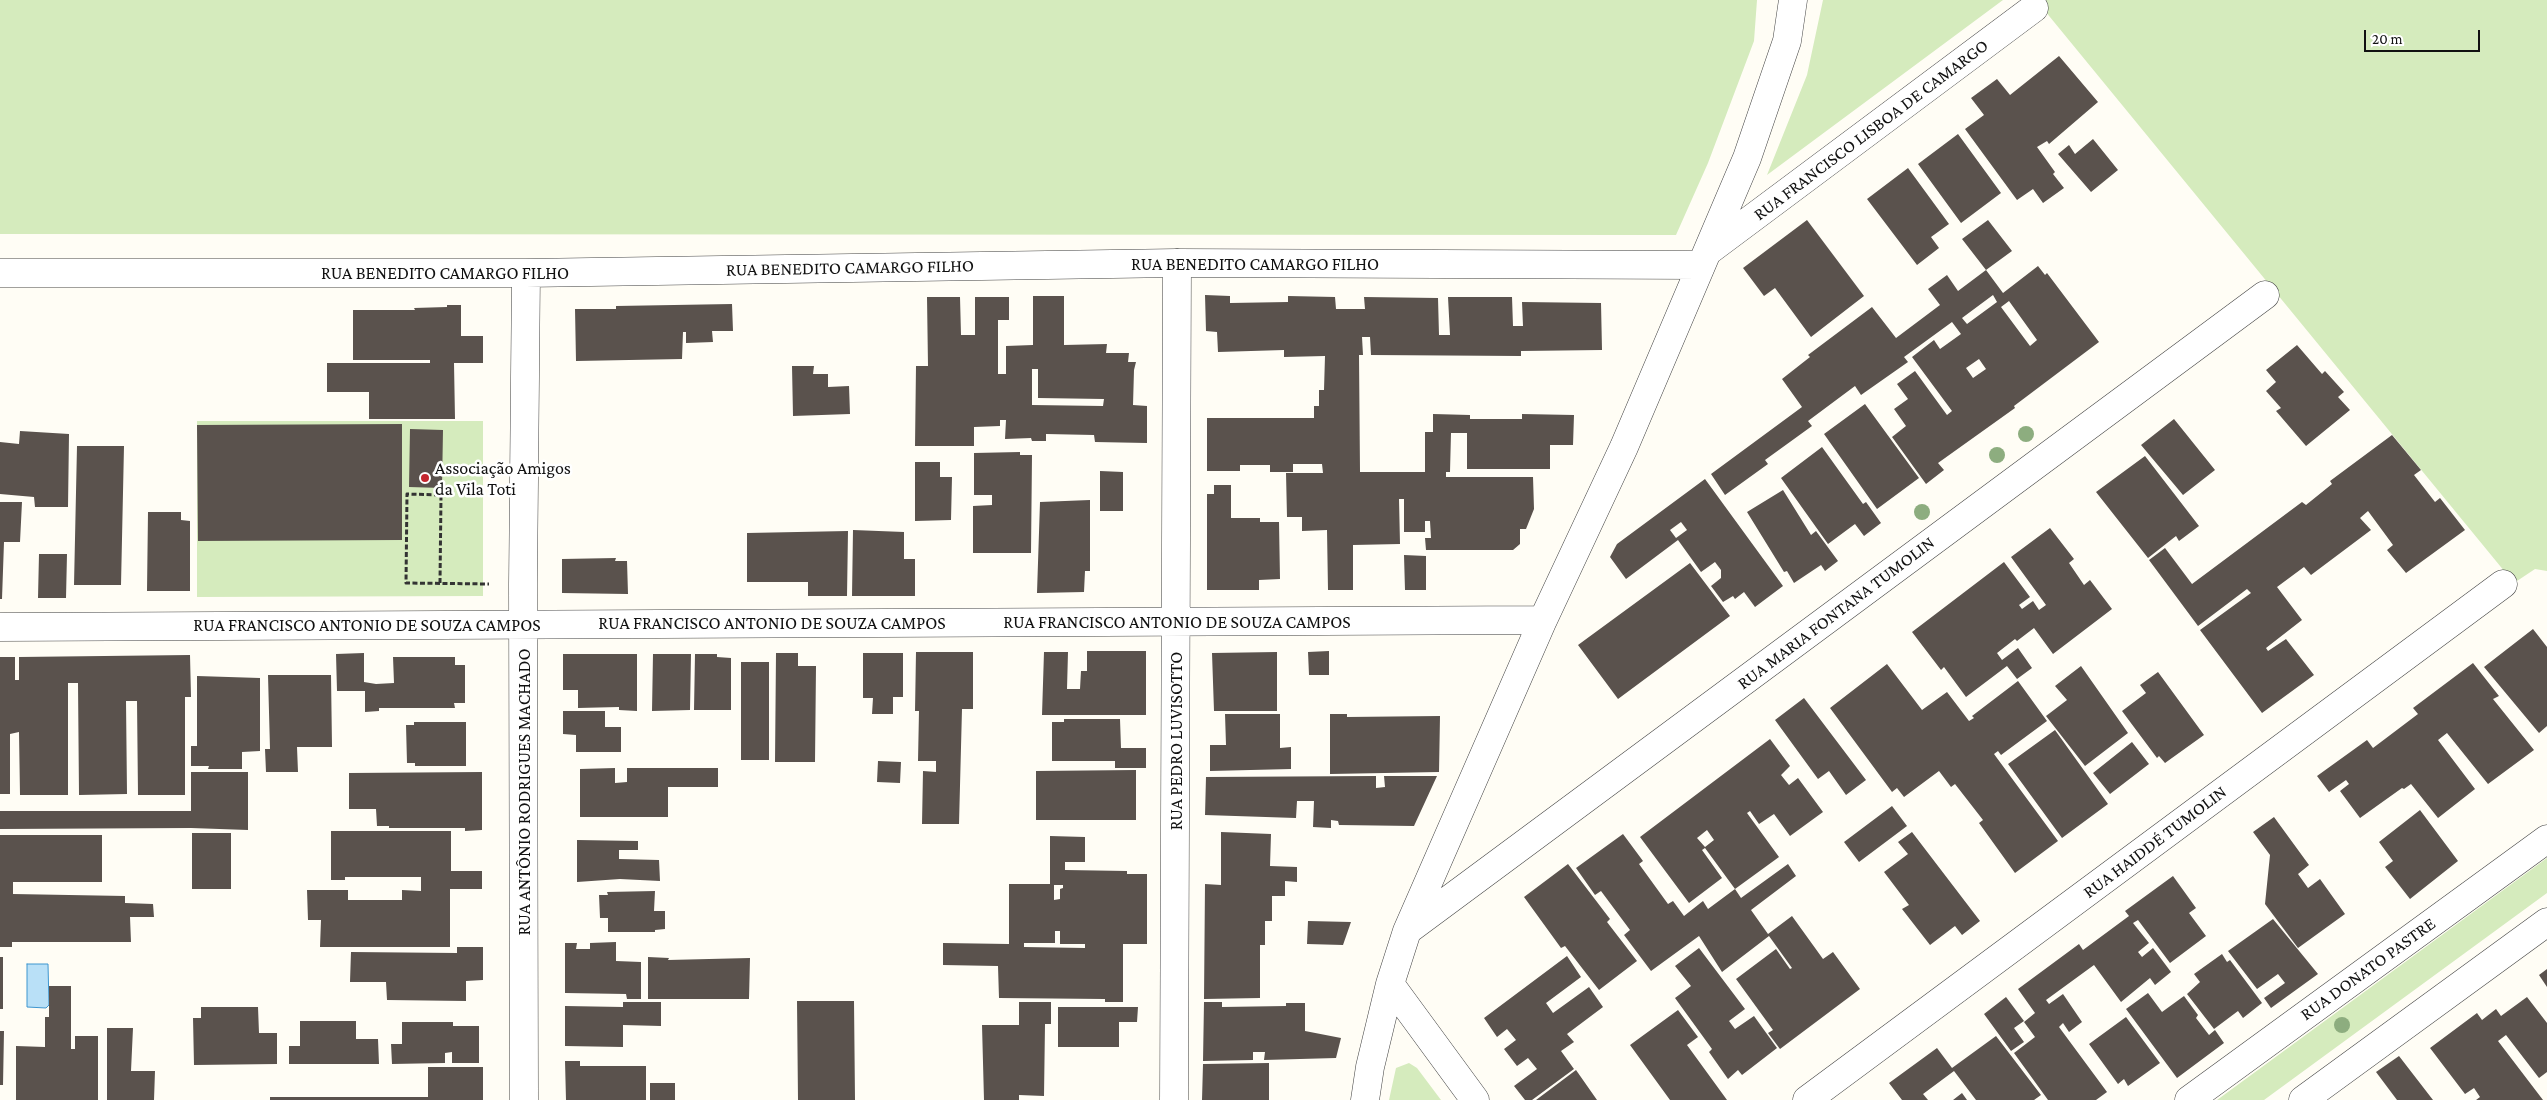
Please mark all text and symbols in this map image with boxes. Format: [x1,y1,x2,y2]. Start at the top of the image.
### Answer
scale bar [2367,20,2483,52]
text: 20 m [2372,31,2403,47]
street label: RUA FRANCISCO LISBOA DE CAMARGO [1749,35,1993,225]
street label: RUA BENEDITO CAMARGO FILHO [1131,253,1379,275]
street label: RUA BENEDITO CAMARGO FILHO [726,255,974,281]
street label: RUA BENEDITO CAMARGO FILHO [321,262,569,284]
place label: Associação Amigos da Vila Toti [435,457,571,499]
marker: Associação Amigos da Vila Toti [419,472,431,484]
street label: RUA MARIA FONTANA TUMOLIN [1733,532,1939,694]
street label: RUA FRANCISCO ANTONIO DE SOUZA CAMPOS [1003,611,1351,633]
street label: RUA FRANCISCO ANTONIO DE SOUZA CAMPOS [598,612,946,634]
street label: RUA FRANCISCO ANTONIO DE SOUZA CAMPOS [193,614,541,636]
street label: RUA ANTÔNIO RODRIGUES MACHADO [513,649,535,935]
street label: RUA PEDRO LUVISOTTO [1165,652,1187,830]
street label: RUA HAIDDÉ TUMOLIN [2079,781,2231,903]
street label: RUA DONATO PASTRE [2296,913,2440,1025]

